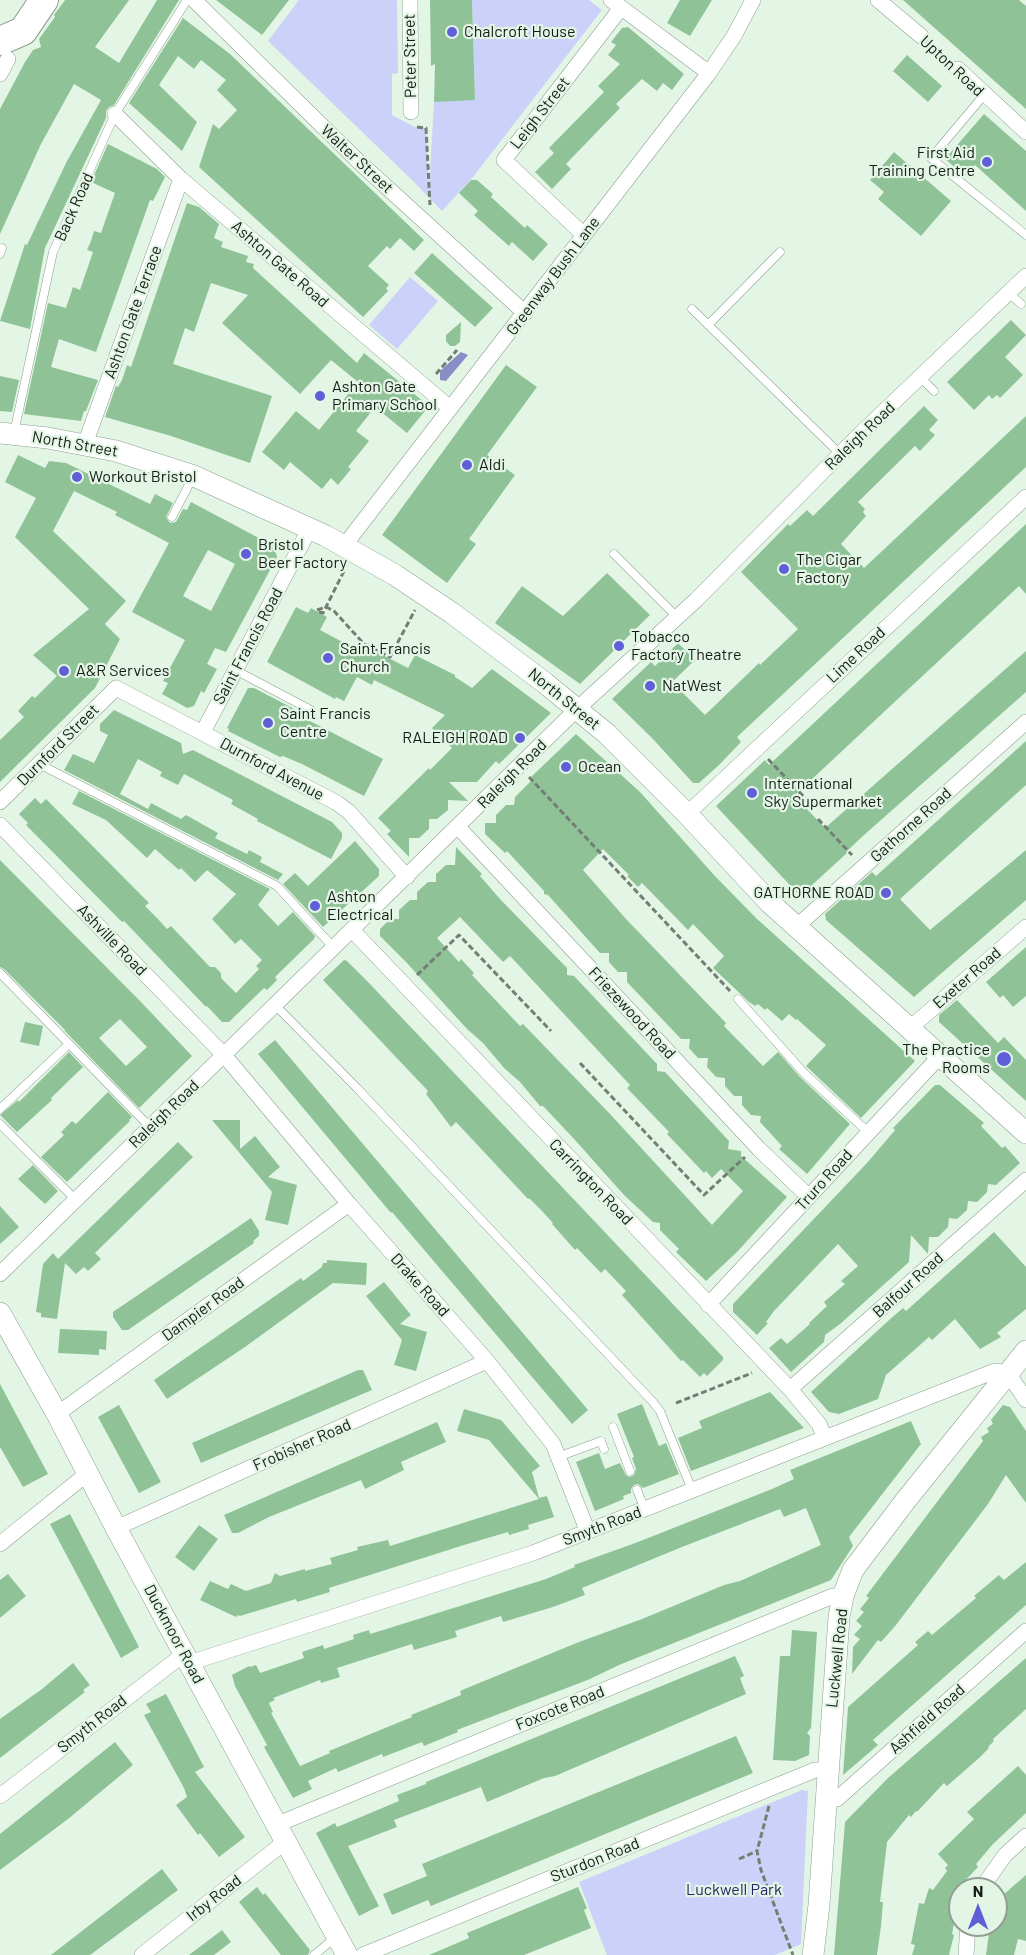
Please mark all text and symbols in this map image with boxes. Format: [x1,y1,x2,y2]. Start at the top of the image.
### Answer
street label: Peter Street [400,14,420,98]
place label: Chalcroft House [464,22,576,42]
marker: Chalcroft House [445,25,459,39]
street label: Upton Road [916,31,988,101]
street label: Leigh Street [506,73,574,153]
street label: Walter Street [317,121,397,197]
place label: First Aid Training Centre [869,143,975,181]
marker: First Aid Training Centre [980,155,994,169]
street label: Back Road [50,170,98,244]
street label: Greenway Bush Lane [502,213,604,339]
street label: Ashton Gate Road [227,217,333,311]
street label: Ashton Gate Terrace [100,243,166,381]
place label: Ashton Gate Primary School [332,377,437,415]
marker: Ashton Gate Primary School [313,389,327,403]
street label: Raleigh Road [821,398,899,474]
street label: North Street [31,427,119,461]
place label: Aldi [479,455,505,475]
marker: Aldi [460,458,474,472]
place label: Workout Bristol [89,467,196,487]
marker: Workout Bristol [70,470,84,484]
place label: Bristol Beer Factory [258,535,347,573]
marker: Bristol Beer Factory [239,547,253,561]
place label: The Cigar Factory [796,550,862,588]
marker: The Cigar Factory [777,562,791,576]
street label: Saint Francis Road [209,584,287,708]
street label: Lime Road [823,623,889,687]
place label: Tobacco Factory Theatre [631,627,741,665]
place label: Saint Francis Church [340,639,431,677]
marker: Tobacco Factory Theatre [612,639,626,653]
marker: Saint Francis Church [321,651,335,665]
place label: A&R Services [76,661,169,681]
marker: A&R Services [57,664,71,678]
street label: North Street [524,664,604,734]
place label: NatWest [662,676,722,696]
marker: NatWest [643,679,657,693]
street label: Durnford Street [13,700,103,790]
place label: Saint Francis Centre [280,704,371,742]
marker: Saint Francis Centre [261,716,275,730]
place label: RALEIGH ROAD [402,728,508,748]
marker: RALEIGH ROAD [513,731,527,745]
street label: Durnford Avenue [217,734,327,804]
street label: Raleigh Road [473,735,551,813]
place label: Ocean [578,757,621,777]
marker: Ocean [559,760,573,774]
place label: International Sky Supermarket [764,774,882,812]
street label: Gathorne Road [867,784,955,866]
marker: International Sky Supermarket [745,786,759,800]
place label: GATHORNE ROAD [753,883,874,903]
marker: GATHORNE ROAD [879,886,893,900]
place label: Ashton Electrical [327,887,393,925]
marker: Ashton Electrical [308,899,322,913]
street label: Ashville Road [73,900,151,980]
street label: Exeter Road [929,943,1005,1013]
street label: Friezewood Road [584,963,680,1063]
place label: The Practice Rooms [902,1040,990,1078]
marker: The Practice Rooms [995,1050,1013,1068]
street label: Raleigh Road [125,1076,203,1152]
street label: Carrington Road [545,1135,637,1229]
street label: Truro Road [792,1145,856,1215]
street label: Balfour Road [869,1248,947,1322]
street label: Drake Road [387,1249,453,1321]
street label: Dampier Road [158,1273,248,1345]
street label: Frobisher Road [250,1415,354,1475]
street label: Smyth Road [560,1502,644,1550]
street label: Duckmoor Road [140,1581,208,1687]
street label: Luckwell Road [822,1607,852,1709]
street label: Ashfield Road [885,1680,969,1758]
street label: Foxcote Road [513,1682,607,1734]
street label: Smyth Road [53,1691,131,1757]
street label: Sturdon Road [548,1833,642,1887]
street label: Irby Road [183,1871,245,1925]
north arrow [948,1877,1008,1937]
park label: Luckwell Park [686,1880,782,1900]
text: N [973,1881,983,1900]

